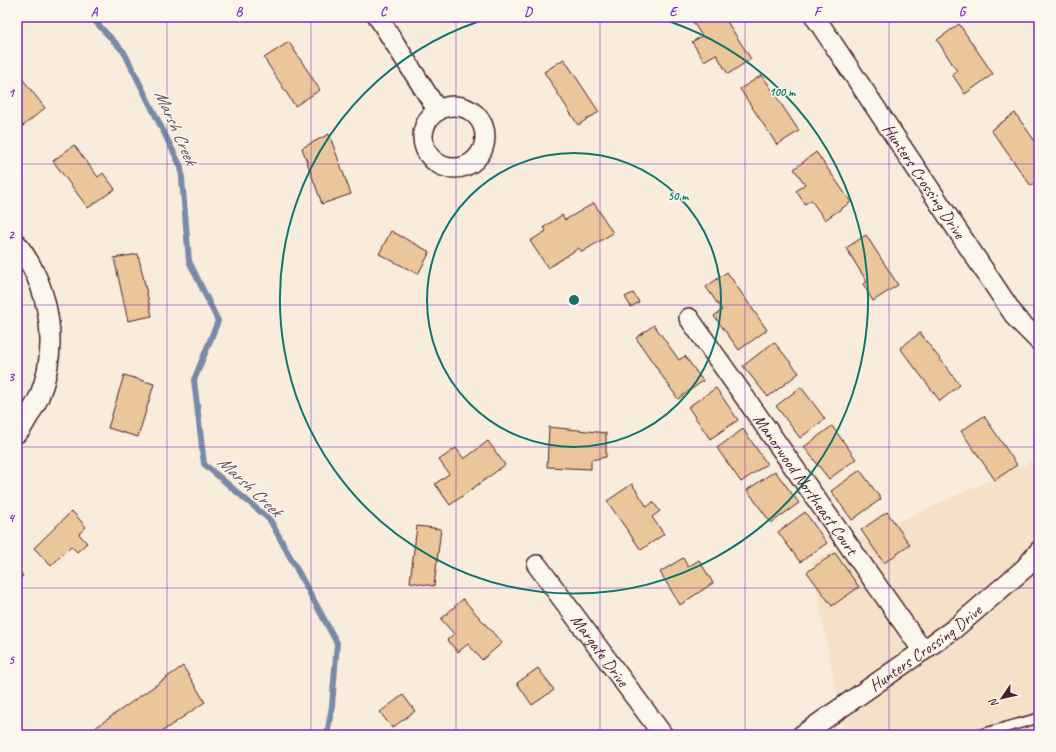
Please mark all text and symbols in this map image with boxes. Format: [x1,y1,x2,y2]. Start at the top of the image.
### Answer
text: A [91,4,99,20]
text: B [236,4,244,20]
text: C [380,4,388,20]
text: D [524,4,533,20]
text: E [670,4,679,20]
text: F [814,4,823,20]
text: G [959,4,967,20]
text: 100 m [769,84,796,100]
text: 1 [8,85,16,101]
water label: Marsh Creek [150,86,204,171]
street label: Hunters Crossing Drive [878,119,971,244]
text: 50 m [668,188,689,204]
text: 2 [8,227,15,243]
centre of rings [567,293,581,307]
text: 3 [8,369,15,385]
street label: Manorwood Northeast Court [749,409,864,561]
water label: Marsh Creek [213,451,289,523]
text: 4 [8,510,16,526]
street label: Hunters Crossing Drive [865,599,987,696]
street label: Margate Drive [567,610,635,692]
text: 5 [8,652,15,668]
north arrow [982,678,1022,718]
text: N [985,695,1001,710]

